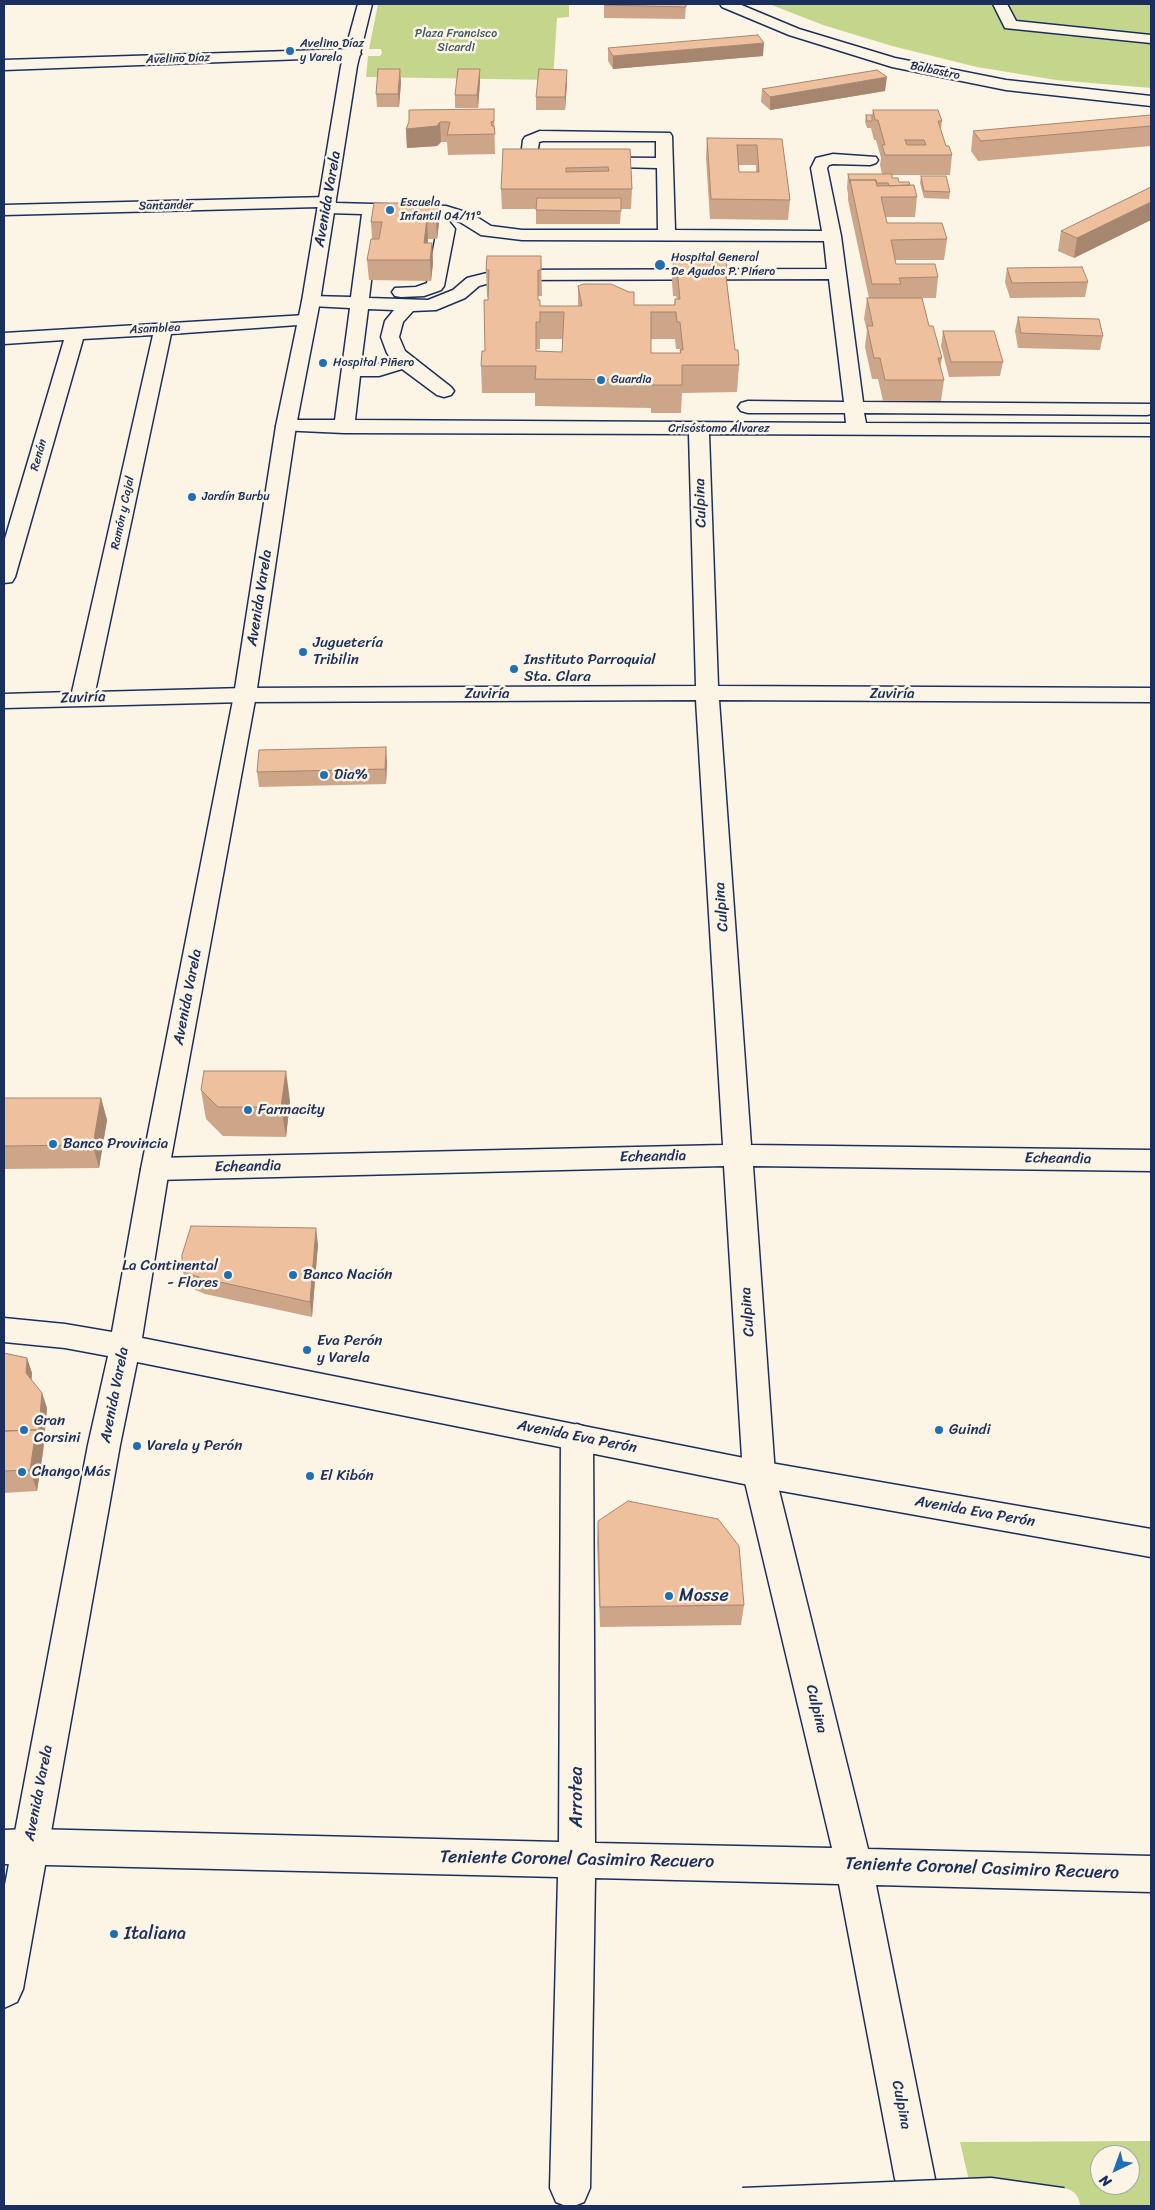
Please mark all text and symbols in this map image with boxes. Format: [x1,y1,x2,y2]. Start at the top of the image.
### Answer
park label: Plaza Francisco Sicardi [415,27,497,55]
place label: Avelino Díaz y Varela [300,37,364,65]
marker: Avelino Díaz y Varela [284,45,296,57]
street label: Avelino Díaz [146,51,210,67]
street label: Balbastro [909,59,961,83]
street label: Avenida Varela [311,150,345,248]
place label: Escuela Infantil 04/11° [400,196,481,224]
street label: Santander [138,198,194,214]
marker: Escuela Infantil 04/11° [384,204,396,216]
place label: Hospital General De Agudos P. Pińero [671,251,775,279]
marker: Hospital General De Agudos P. Pińero [653,258,667,272]
street label: Asamblea [129,320,181,338]
place label: Hospital Piñero [333,356,414,370]
marker: Hospital Piñero [317,357,329,369]
place label: Guardia [611,373,652,387]
marker: Guardia [595,374,607,386]
street label: Crisóstomo Álvarez [668,422,770,436]
street label: Renán [28,437,50,473]
street label: Ramón y Cajal [108,475,138,551]
street label: Culpina [691,478,711,528]
place label: Jardín Burbu [202,490,270,504]
marker: Jardín Burbu [186,491,198,503]
street label: Avenida Varela [244,549,276,647]
place label: Juguetería Tribilin [313,634,383,669]
marker: Juguetería Tribilin [297,646,309,658]
place label: Instituto Parroquial Sta. Clara [524,651,655,686]
marker: Instituto Parroquial Sta. Clara [508,663,520,675]
street label: Zuviría [464,685,510,703]
street label: Zuviría [869,685,915,703]
street label: Zuviría [60,688,106,708]
place label: Dia% [334,766,368,784]
marker: Dia% [318,769,330,781]
street label: Culpina [711,882,733,932]
street label: Avenida Varela [170,948,206,1046]
place label: Farmacity [258,1101,325,1119]
marker: Farmacity [242,1104,254,1116]
place label: Banco Provincia [63,1135,168,1153]
marker: Banco Provincia [47,1138,59,1150]
street label: Echeandia [620,1147,686,1167]
street label: Echeandia [1025,1149,1091,1169]
street label: Echeandia [215,1157,281,1177]
place label: La Continental - Flores [122,1257,218,1292]
place label: Banco Nación [303,1266,392,1284]
marker: La Continental - Flores [222,1269,234,1281]
marker: Banco Nación [287,1269,299,1281]
street label: Culpina [737,1287,759,1337]
place label: Eva Perón y Varela [317,1332,382,1367]
marker: Eva Perón y Varela [301,1344,313,1356]
street label: Avenida Varela [97,1346,133,1444]
place label: Gran Corsini [34,1412,80,1447]
street label: Avenida Eva Perón [516,1417,638,1457]
place label: Guindi [949,1421,991,1439]
marker: Gran Corsini [18,1424,30,1436]
marker: Guindi [933,1424,945,1436]
place label: Varela y Perón [147,1437,242,1455]
marker: Varela y Perón [131,1440,143,1452]
place label: Chango Más [32,1463,111,1481]
marker: Chango Más [16,1466,28,1478]
place label: El Kibón [320,1467,374,1485]
marker: El Kibón [304,1470,316,1482]
street label: Avenida Eva Perón [914,1493,1036,1531]
place label: Mosse [679,1585,729,1607]
marker: Mosse [663,1590,675,1602]
street label: Culpina [801,1683,831,1735]
street label: Avenida Varela [21,1744,57,1842]
street label: Arrotea [566,1766,588,1828]
street label: Teniente Coronel Casimiro Recuero [440,1847,714,1873]
street label: Teniente Coronel Casimiro Recuero [844,1853,1120,1885]
place label: Italiana [124,1923,186,1945]
marker: Italiana [108,1928,120,1940]
street label: Culpina [887,2079,915,2131]
north arrow [1090,2145,1140,2195]
text: N [1093,2168,1117,2193]

